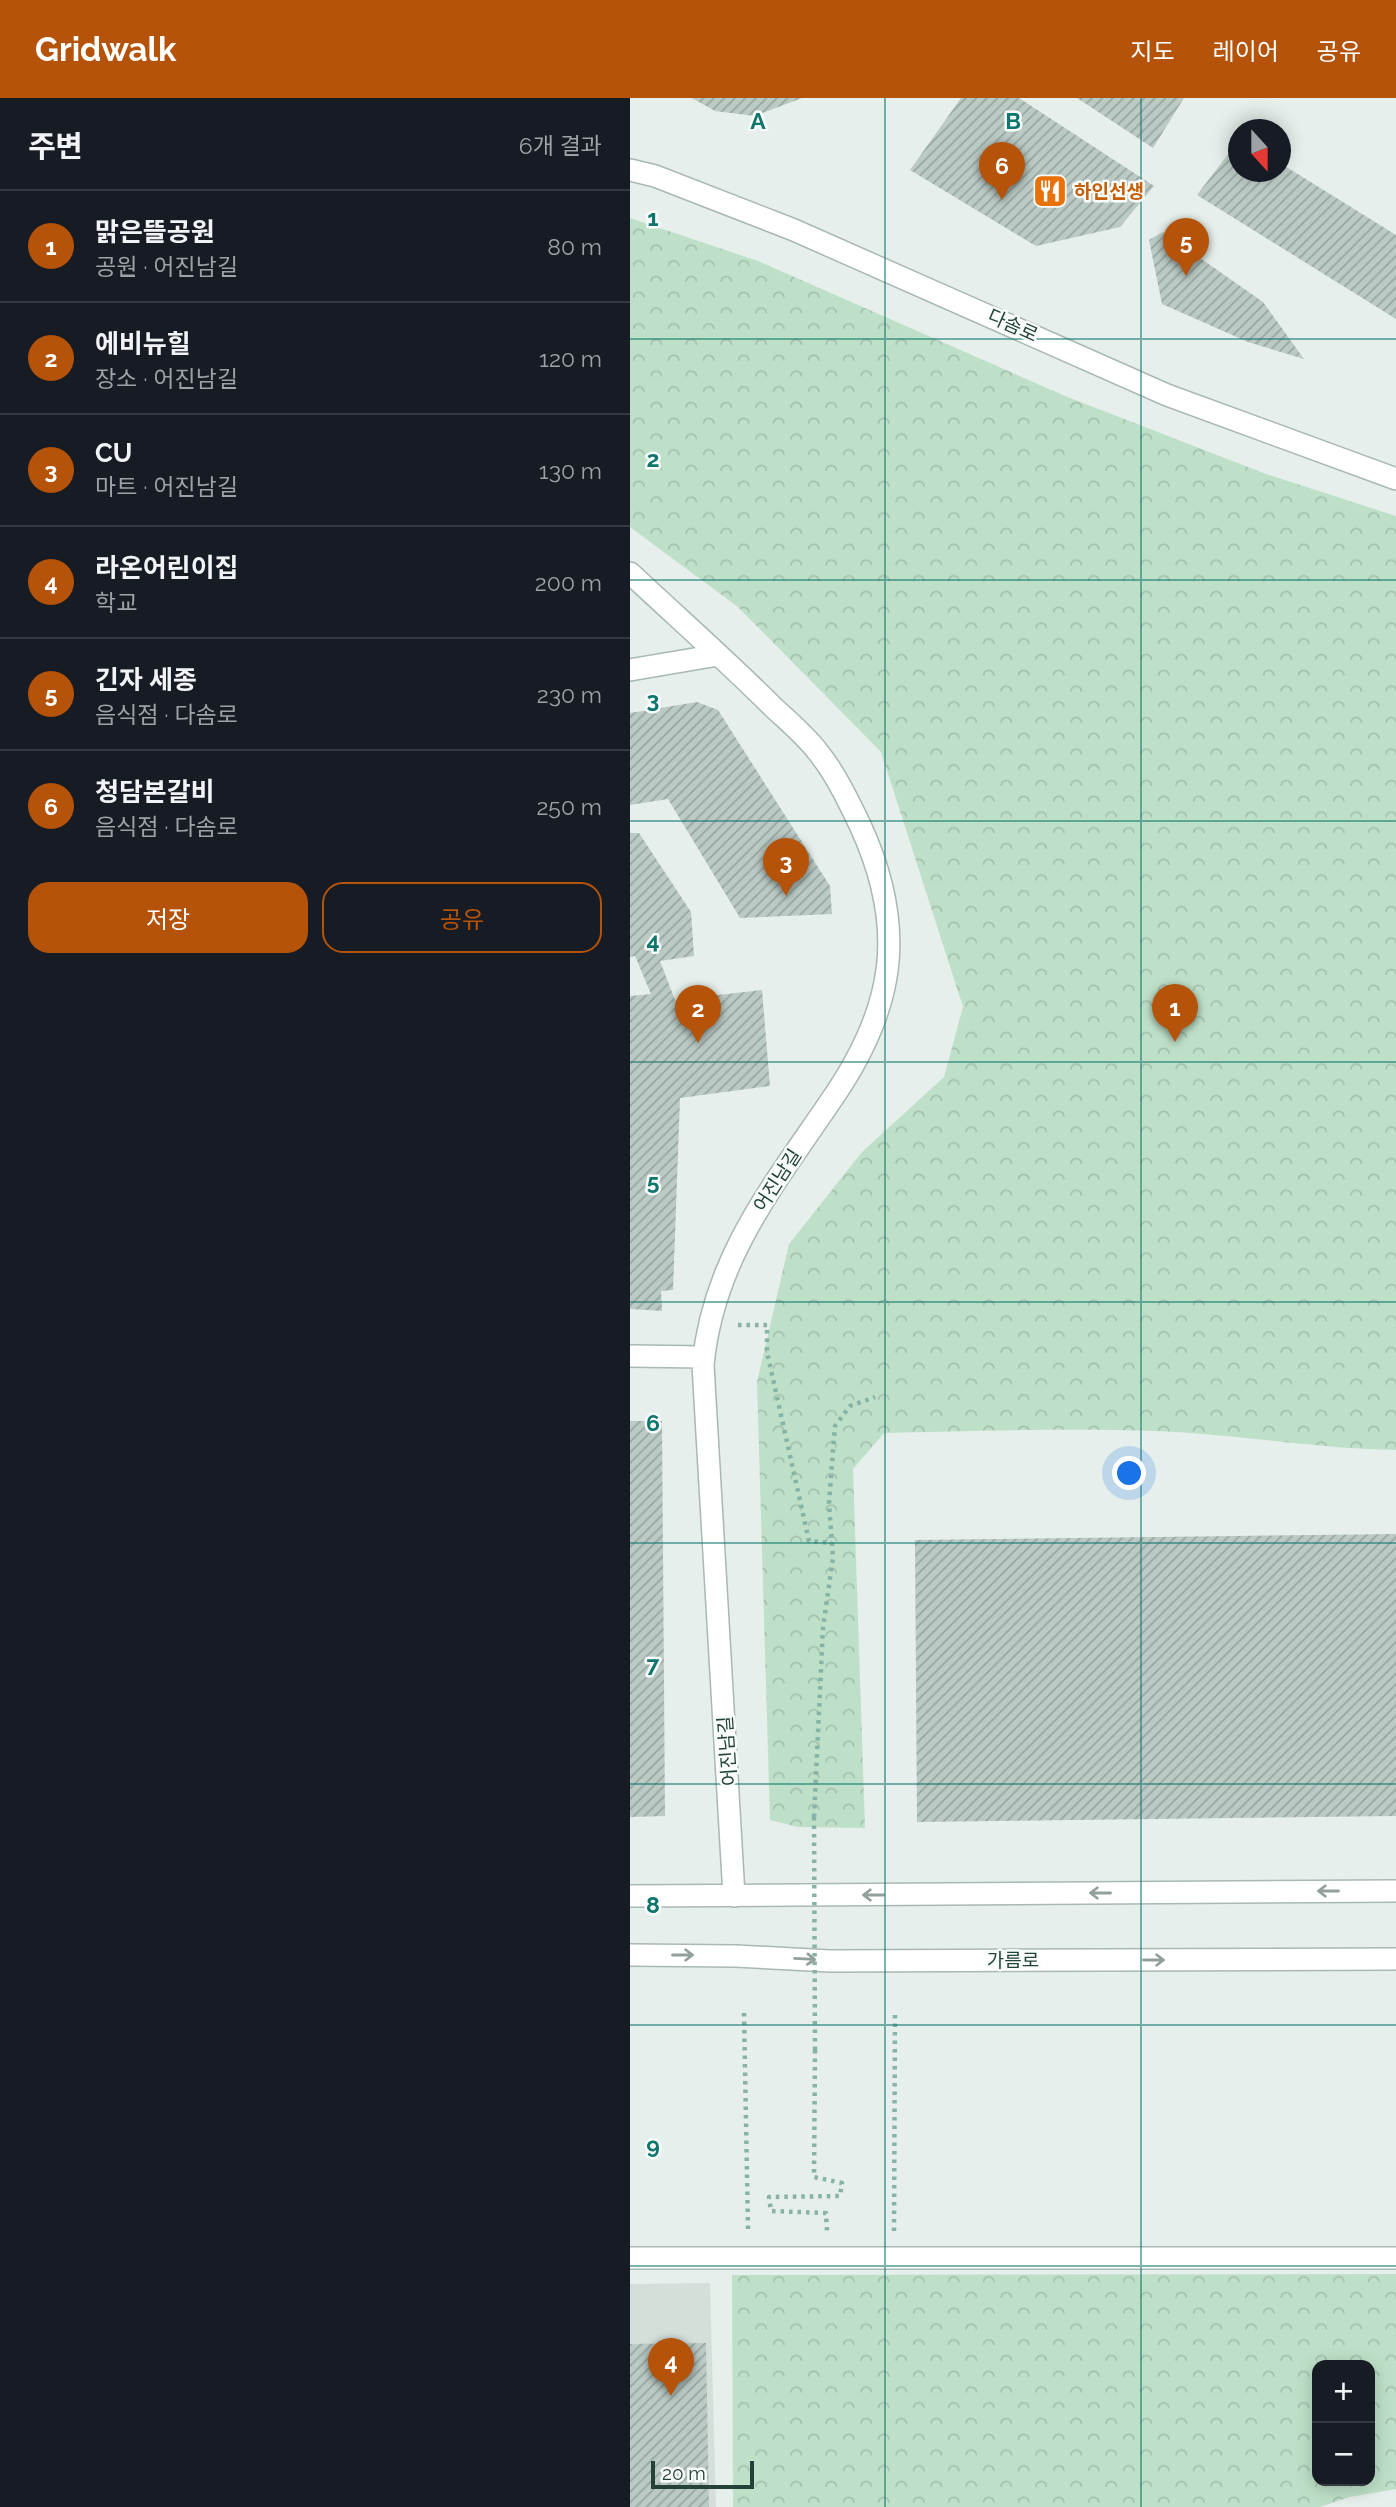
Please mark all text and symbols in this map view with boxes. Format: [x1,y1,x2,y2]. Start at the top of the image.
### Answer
text: Gridwalk [35,30,176,69]
text: 지도 [1130,37,1175,66]
text: 레이어 [1213,37,1279,66]
text: 공유 [1317,37,1361,66]
text: A [750,107,766,134]
text: B [1005,107,1021,134]
north arrow [1228,119,1291,182]
text: 주변 [28,129,83,164]
text: 6개 결과 [519,132,602,159]
pin: 6 [979,142,1025,200]
restaurant icon: 하인선생 [1031,172,1069,210]
place label: 하인선생 [1074,180,1144,202]
text: 1 [647,204,659,231]
text: 맑은뜰공원 [95,217,215,247]
pin: 5 [1163,218,1209,276]
text: 1 [45,233,57,260]
text: 80 m [547,233,602,260]
text: 공원 · 어진남길 [95,253,238,280]
street label: 다솜로 [985,304,1041,346]
text: 에비뉴힐 [95,329,191,359]
text: 2 [45,345,57,372]
text: 120 m [539,345,602,372]
text: 장소 · 어진남길 [95,365,238,392]
text: CU [95,438,132,468]
text: 2 [647,445,659,472]
text: 3 [45,457,57,484]
text: 130 m [539,457,602,484]
text: 마트 · 어진남길 [95,473,238,500]
text: 라온어린이집 [95,553,239,583]
text: 4 [44,569,58,596]
text: 200 m [535,569,602,596]
text: 학교 [95,589,137,616]
text: 긴자 세종 [95,665,197,695]
text: 5 [45,681,57,708]
text: 230 m [537,681,602,708]
text: 3 [647,686,659,713]
text: 음식점 · 다솜로 [95,701,238,728]
text: 청담본갈비 [95,777,215,807]
text: 6 [44,793,58,820]
text: 250 m [536,793,602,820]
text: 음식점 · 다솜로 [95,813,238,840]
pin: 3 [763,838,809,896]
button: 저장 [28,882,308,953]
button: 공유 [322,882,602,953]
text: 4 [646,927,660,954]
pin: 1 [1152,984,1198,1042]
pin: 2 [675,985,721,1043]
street label: 어진남길 [749,1145,805,1215]
text: 5 [647,1168,660,1195]
text: 6 [646,1409,660,1436]
your location [1112,1456,1146,1490]
text: 7 [647,1650,660,1677]
street label: 어진남길 [714,1715,740,1787]
one-way arrow [1317,1884,1340,1898]
one-way arrow [1089,1886,1112,1900]
one-way arrow [862,1888,885,1902]
text: 8 [646,1891,660,1918]
one-way arrow [671,1948,694,1962]
street label: 가름로 [987,1949,1039,1971]
one-way arrow [793,1953,816,1966]
one-way arrow [1143,1953,1166,1967]
text: 9 [646,2132,660,2159]
pin: 4 [648,2338,694,2396]
map controls [1312,2360,1375,2486]
button: + [1312,2360,1375,2423]
button: − [1312,2423,1375,2486]
scale bar [651,2458,754,2490]
text: 20 m [662,2462,706,2484]

